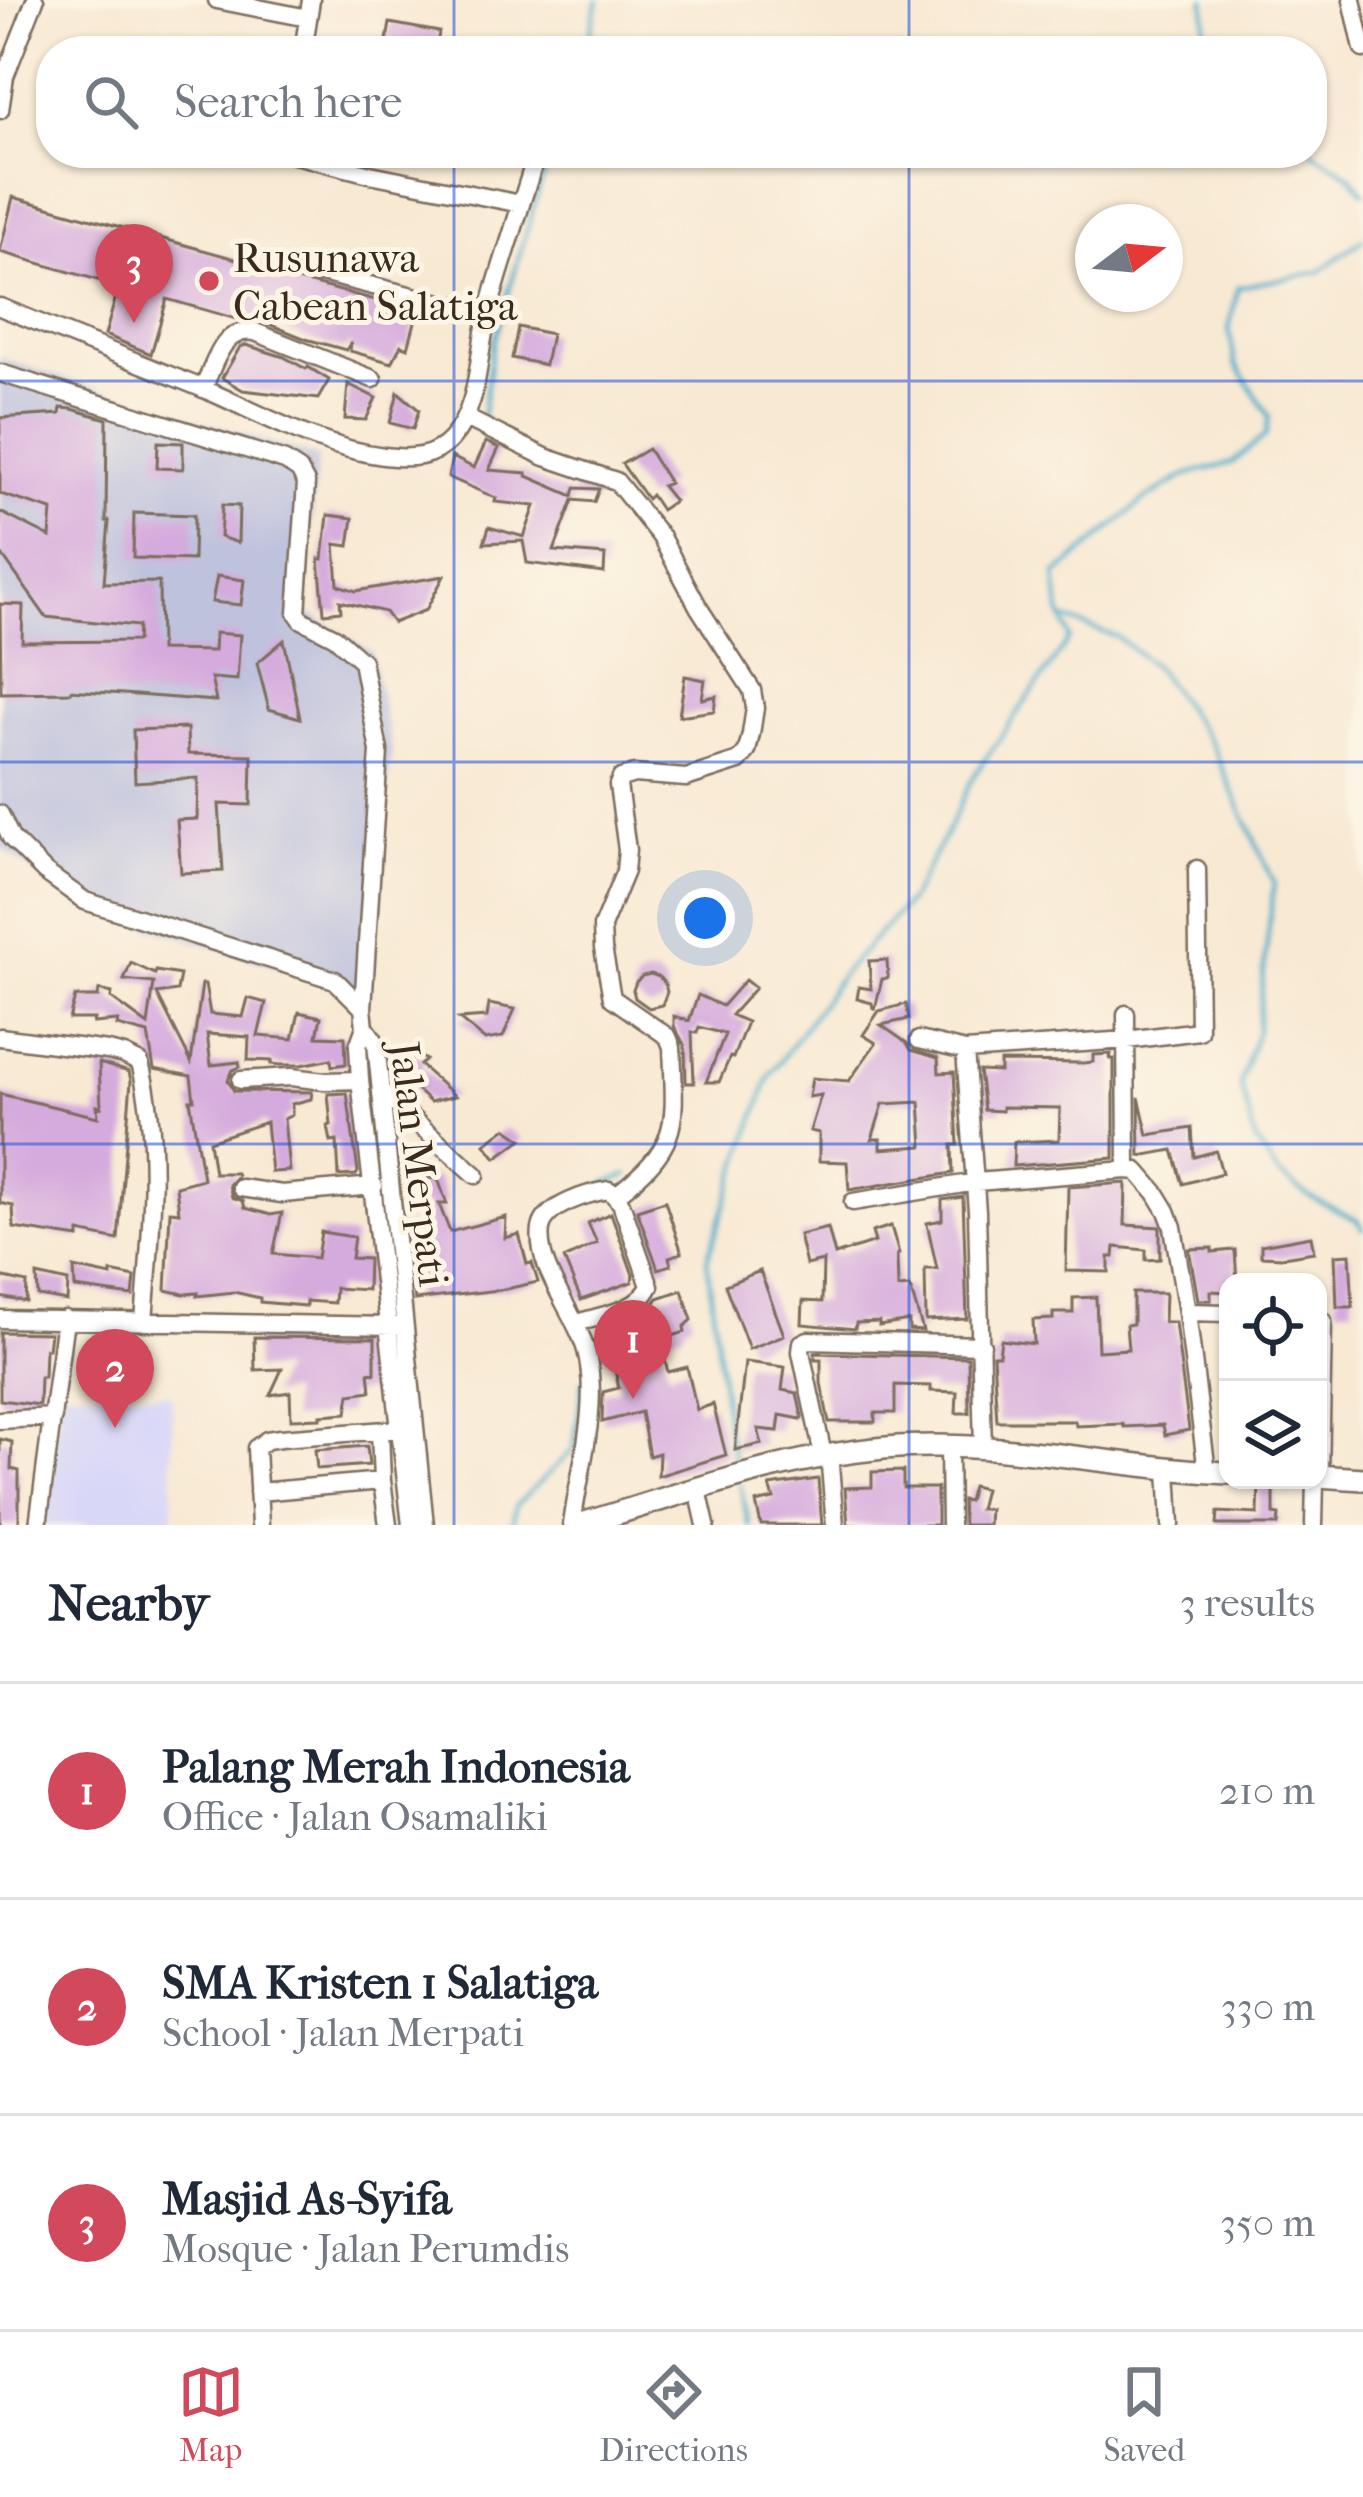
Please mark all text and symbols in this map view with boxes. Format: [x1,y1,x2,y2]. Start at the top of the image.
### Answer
search box [36,36,1327,168]
icon: search [78,69,144,135]
text: Search here [174,76,402,129]
north arrow [1075,204,1183,312]
pin: 3 [95,224,173,323]
place label: Rusunawa Cabean Salatiga [233,234,518,331]
marker: Rusunawa Cabean Salatiga [196,268,222,294]
your location [675,888,735,948]
street label: Jalan Merpati [379,1036,458,1289]
map controls [1219,1273,1327,1489]
button: locate [1219,1273,1327,1381]
pin: 1 [594,1300,672,1399]
pin: 2 [76,1329,154,1428]
button: layers [1219,1381,1327,1489]
text: Nearby [48,1573,209,1633]
text: 3 results [1180,1580,1315,1626]
text: Palang Merah Indonesia [162,1741,630,1794]
text: 1 [80,1768,94,1814]
text: 210 m [1219,1768,1315,1814]
text: Office · Jalan Osamaliki [162,1794,547,1840]
text: SMA Kristen 1 Salatiga [162,1957,598,2010]
text: 2 [77,1984,97,2030]
text: 330 m [1221,1984,1315,2030]
text: School · Jalan Merpati [162,2010,524,2056]
text: Masjid As-Syifa [162,2173,452,2226]
text: 3 [79,2200,95,2246]
text: 350 m [1220,2200,1315,2246]
text: Mosque · Jalan Perumdis [162,2226,569,2272]
tab: Map [178,2359,244,2470]
tab: Directions [599,2359,748,2470]
tab: Saved [1103,2359,1185,2470]

